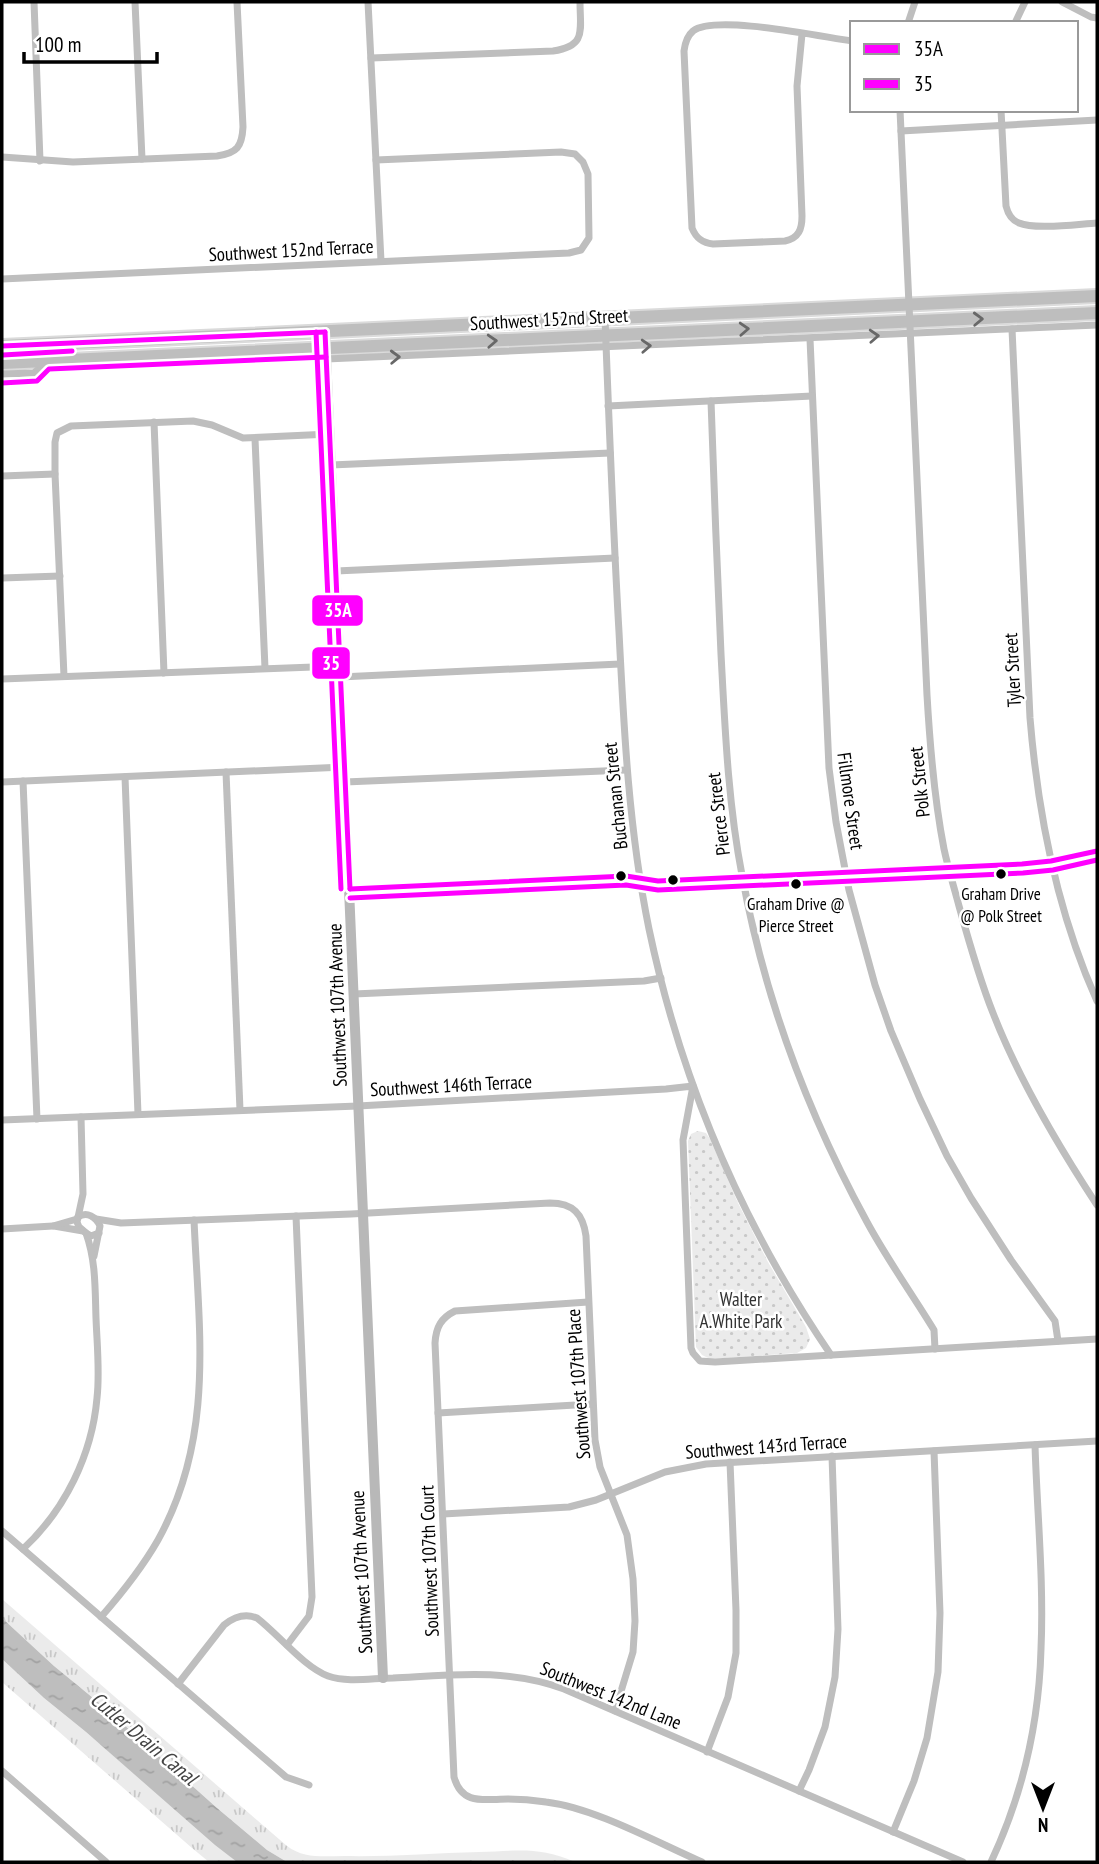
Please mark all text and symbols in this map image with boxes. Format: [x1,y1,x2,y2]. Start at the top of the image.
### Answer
scale bar [24,21,158,65]
legend [850,21,1078,112]
text: 100 m [35,31,81,58]
text: 35A [914,35,943,62]
text: 35 [914,70,933,97]
street label: Southwest 152nd Terrace [208,234,374,266]
street label: Southwest 152nd Street [469,303,629,335]
one-way arrow [973,311,984,326]
one-way arrow [739,322,750,337]
one-way arrow [868,328,879,343]
one-way arrow [487,333,498,348]
one-way arrow [641,339,652,354]
one-way arrow [389,349,400,364]
line badge: 35A [311,594,364,627]
text: 35A [324,598,352,622]
street label: Tyler Street [998,631,1026,708]
line badge: 35 [311,646,351,680]
text: 35 [322,651,340,675]
street label: Buchanan Street [597,740,633,851]
street label: Polk Street [903,745,935,819]
street label: Fillmore Street [832,751,870,852]
street label: Pierce Street [701,770,735,857]
marker: Graham Drive @ Polk Street [994,867,1008,881]
unlabelled marker [614,869,628,883]
unlabelled marker [666,873,680,887]
marker: Graham Drive @ Pierce Street [789,877,803,891]
place label: Graham Drive @ Polk Street [960,883,1042,927]
place label: Graham Drive @ Pierce Street [747,893,845,937]
street label: Southwest 107th Avenue [322,923,352,1087]
street label: Southwest 146th Terrace [369,1069,533,1101]
park label: Walter A.White Park [700,1287,783,1333]
street label: Southwest 107th Place [561,1308,595,1460]
street label: Southwest 143rd Terrace [684,1428,848,1464]
street label: Southwest 107th Court [414,1484,444,1637]
street label: Southwest 107th Avenue [345,1490,377,1654]
street label: Southwest 142nd Lane [537,1656,685,1734]
water label: Cutler Drain Canal [85,1685,205,1792]
north arrow [1008,1773,1078,1843]
text: N [1038,1813,1048,1837]

